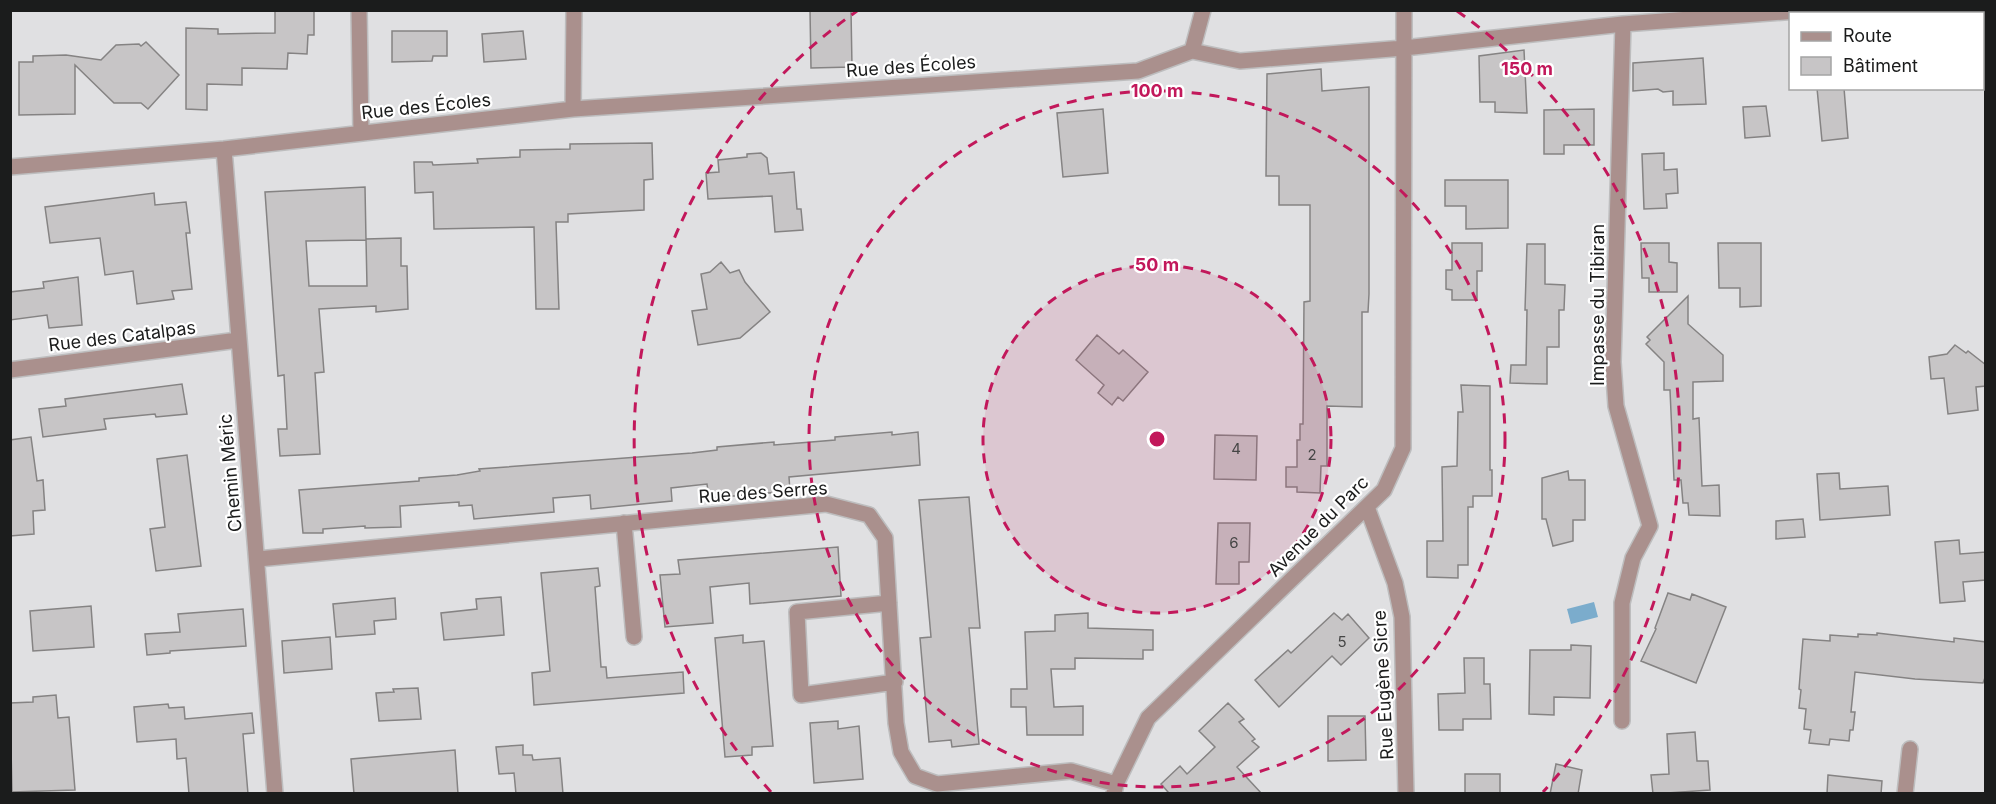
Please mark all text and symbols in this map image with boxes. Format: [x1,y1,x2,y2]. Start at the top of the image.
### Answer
legend [1789,12,1984,90]
text: Route [1843,25,1892,46]
street label: Rue des Écoles [845,50,977,81]
text: Bâtiment [1843,55,1918,76]
text: 150 m [1501,58,1553,79]
text: 100 m [1131,80,1183,101]
street label: Rue des Écoles [360,88,492,123]
street label: Impasse du Tibiran [1587,224,1608,386]
text: 50 m [1135,254,1179,275]
street label: Rue des Catalpas [47,317,197,355]
street label: Chemin Méric [214,413,246,533]
centre of rings [1147,429,1167,449]
house number: 4 [1231,439,1241,458]
house number: 2 [1307,445,1317,464]
street label: Avenue du Parc [1263,471,1373,581]
street label: Rue des Serres [698,477,828,507]
house number: 6 [1229,533,1239,552]
street label: Rue Eugène Sicre [1369,609,1397,761]
house number: 5 [1337,632,1347,651]

